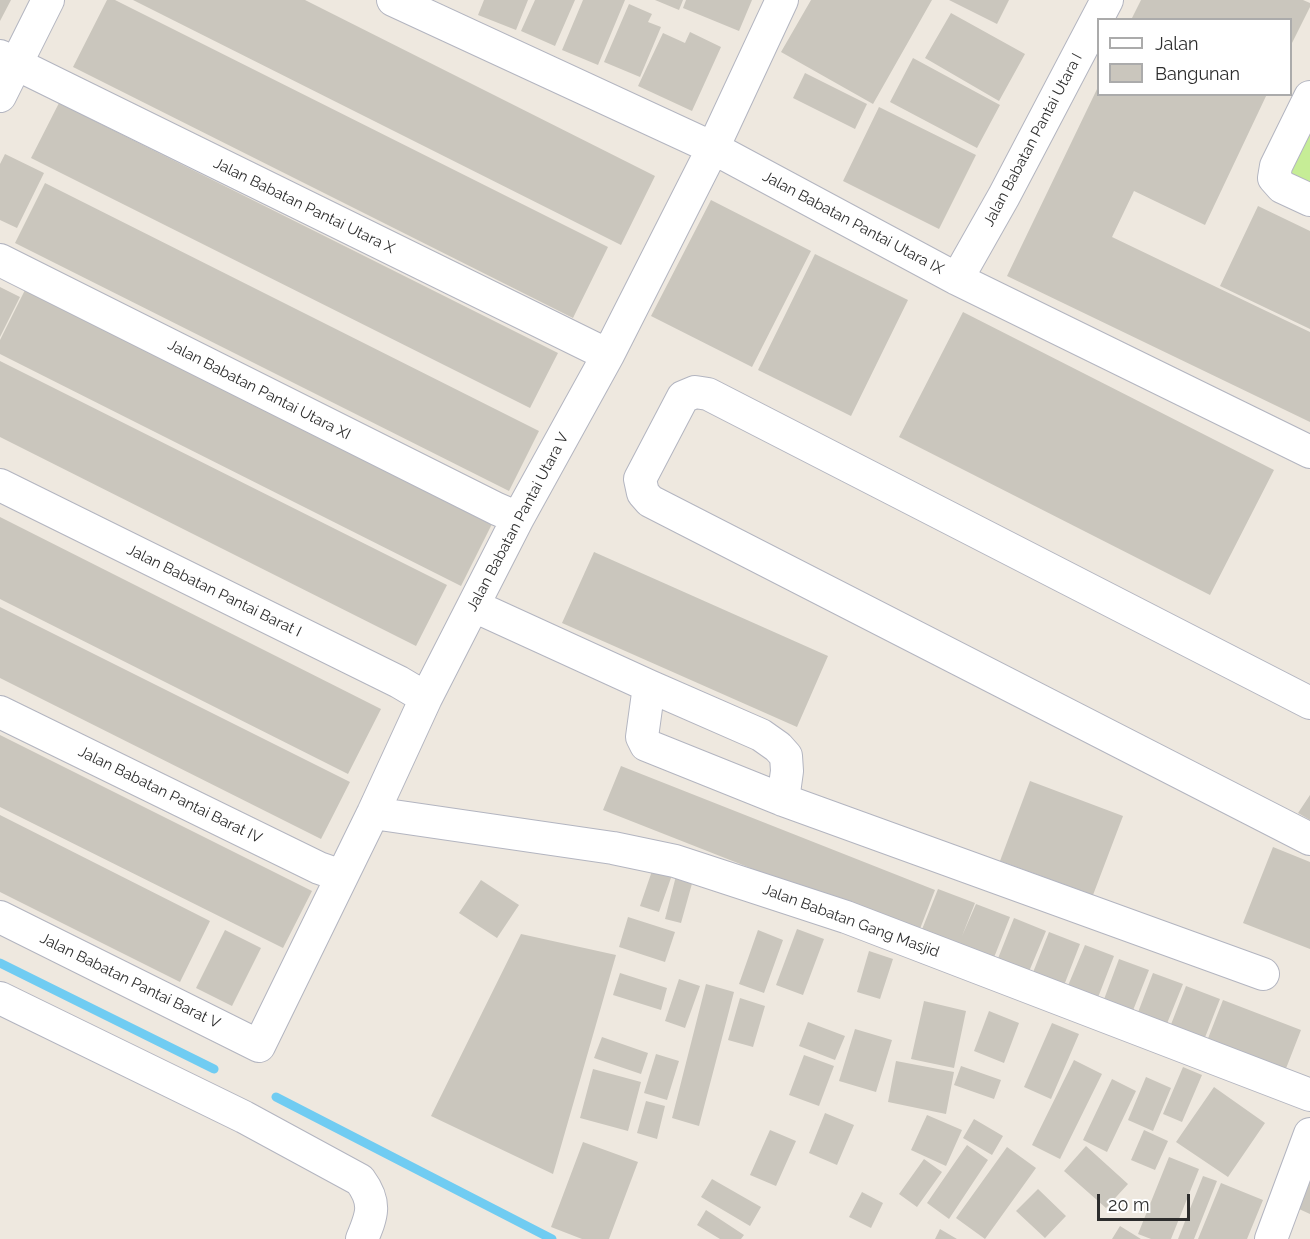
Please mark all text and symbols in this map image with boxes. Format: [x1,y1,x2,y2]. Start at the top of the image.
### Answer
legend [1097,18,1292,96]
text: Jalan [1155,33,1199,54]
street label: Jalan Babatan Pantai Utara I [980,50,1086,230]
text: Bangunan [1155,63,1240,84]
street label: Jalan Babatan Pantai Utara X [211,154,397,258]
street label: Jalan Babatan Pantai Utara IX [759,167,947,279]
street label: Jalan Babatan Pantai Utara XI [165,336,353,444]
street label: Jalan Babatan Pantai Utara V [463,430,573,614]
street label: Jalan Babatan Pantai Barat I [124,541,304,641]
street label: Jalan Babatan Pantai Barat IV [75,743,265,847]
street label: Jalan Babatan Gang Masjid [760,881,942,961]
street label: Jalan Babatan Pantai Barat V [37,929,223,1033]
scale bar [1100,1182,1193,1220]
text: 20 m [1108,1194,1150,1215]

